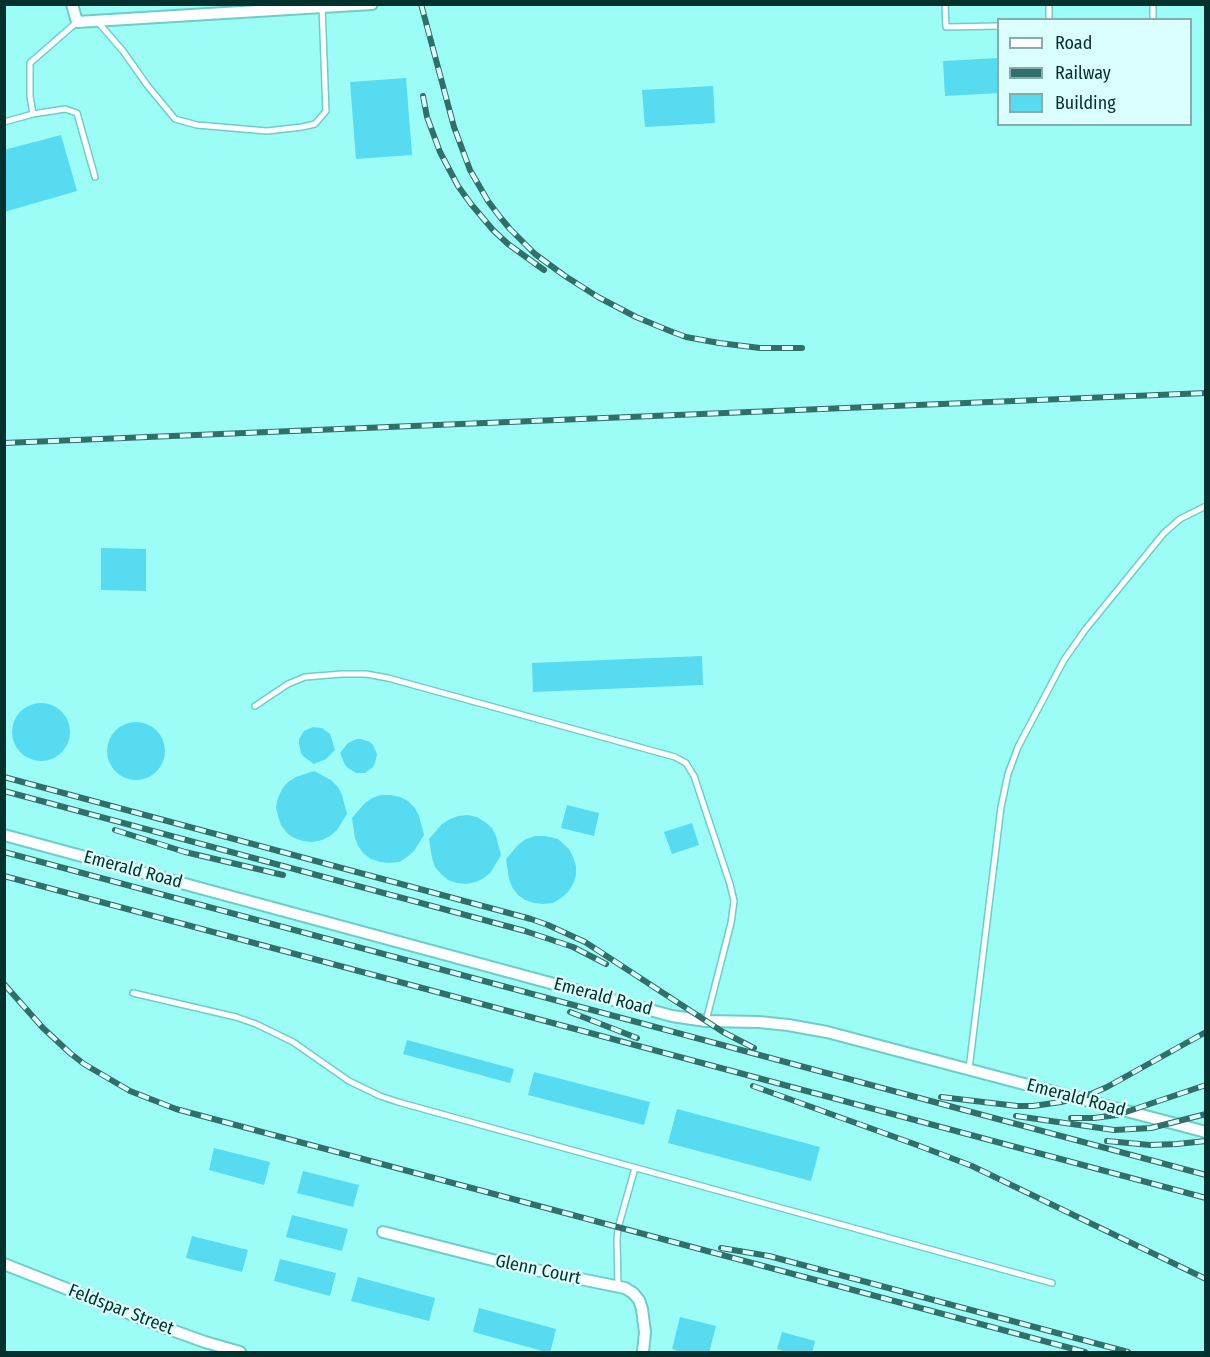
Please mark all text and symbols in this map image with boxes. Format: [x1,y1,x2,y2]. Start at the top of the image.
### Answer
legend [997,18,1192,126]
text: Road [1055,32,1092,54]
text: Railway [1055,62,1111,84]
text: Building [1055,92,1116,114]
street label: Emerald Road [81,846,185,894]
street label: Emerald Road [551,973,655,1021]
street label: Emerald Road [1024,1074,1128,1122]
street label: Glenn Court [493,1250,583,1290]
street label: Feldspar Street [65,1280,177,1340]

